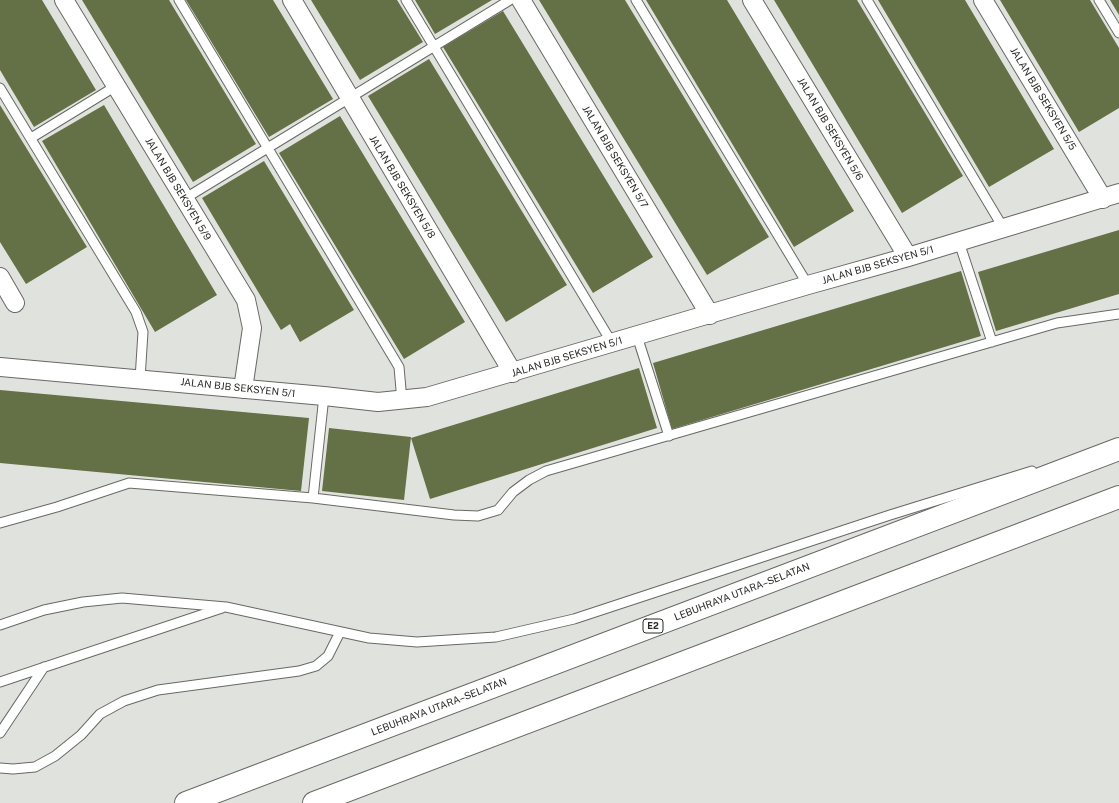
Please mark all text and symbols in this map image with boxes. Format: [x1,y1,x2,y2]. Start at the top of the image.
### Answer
street label: JALAN BJB SEKSYEN 5/5 [1008,45,1078,153]
street label: JALAN BJB SEKSYEN 5/6 [795,75,865,183]
street label: JALAN BJB SEKSYEN 5/7 [580,104,650,210]
street label: JALAN BJB SEKSYEN 5/8 [366,133,438,241]
street label: JALAN BJB SEKSYEN 5/9 [143,135,213,243]
street label: JALAN BJB SEKSYEN 5/1 [821,243,935,287]
street label: JALAN BJB SEKSYEN 5/1 [510,334,624,380]
street label: JALAN BJB SEKSYEN 5/1 [180,376,296,400]
street label: LEBUHRAYA UTARA–SELATAN [673,561,811,623]
road number: E2 [643,619,663,633]
street label: LEBUHRAYA UTARA–SELATAN [370,676,508,738]

